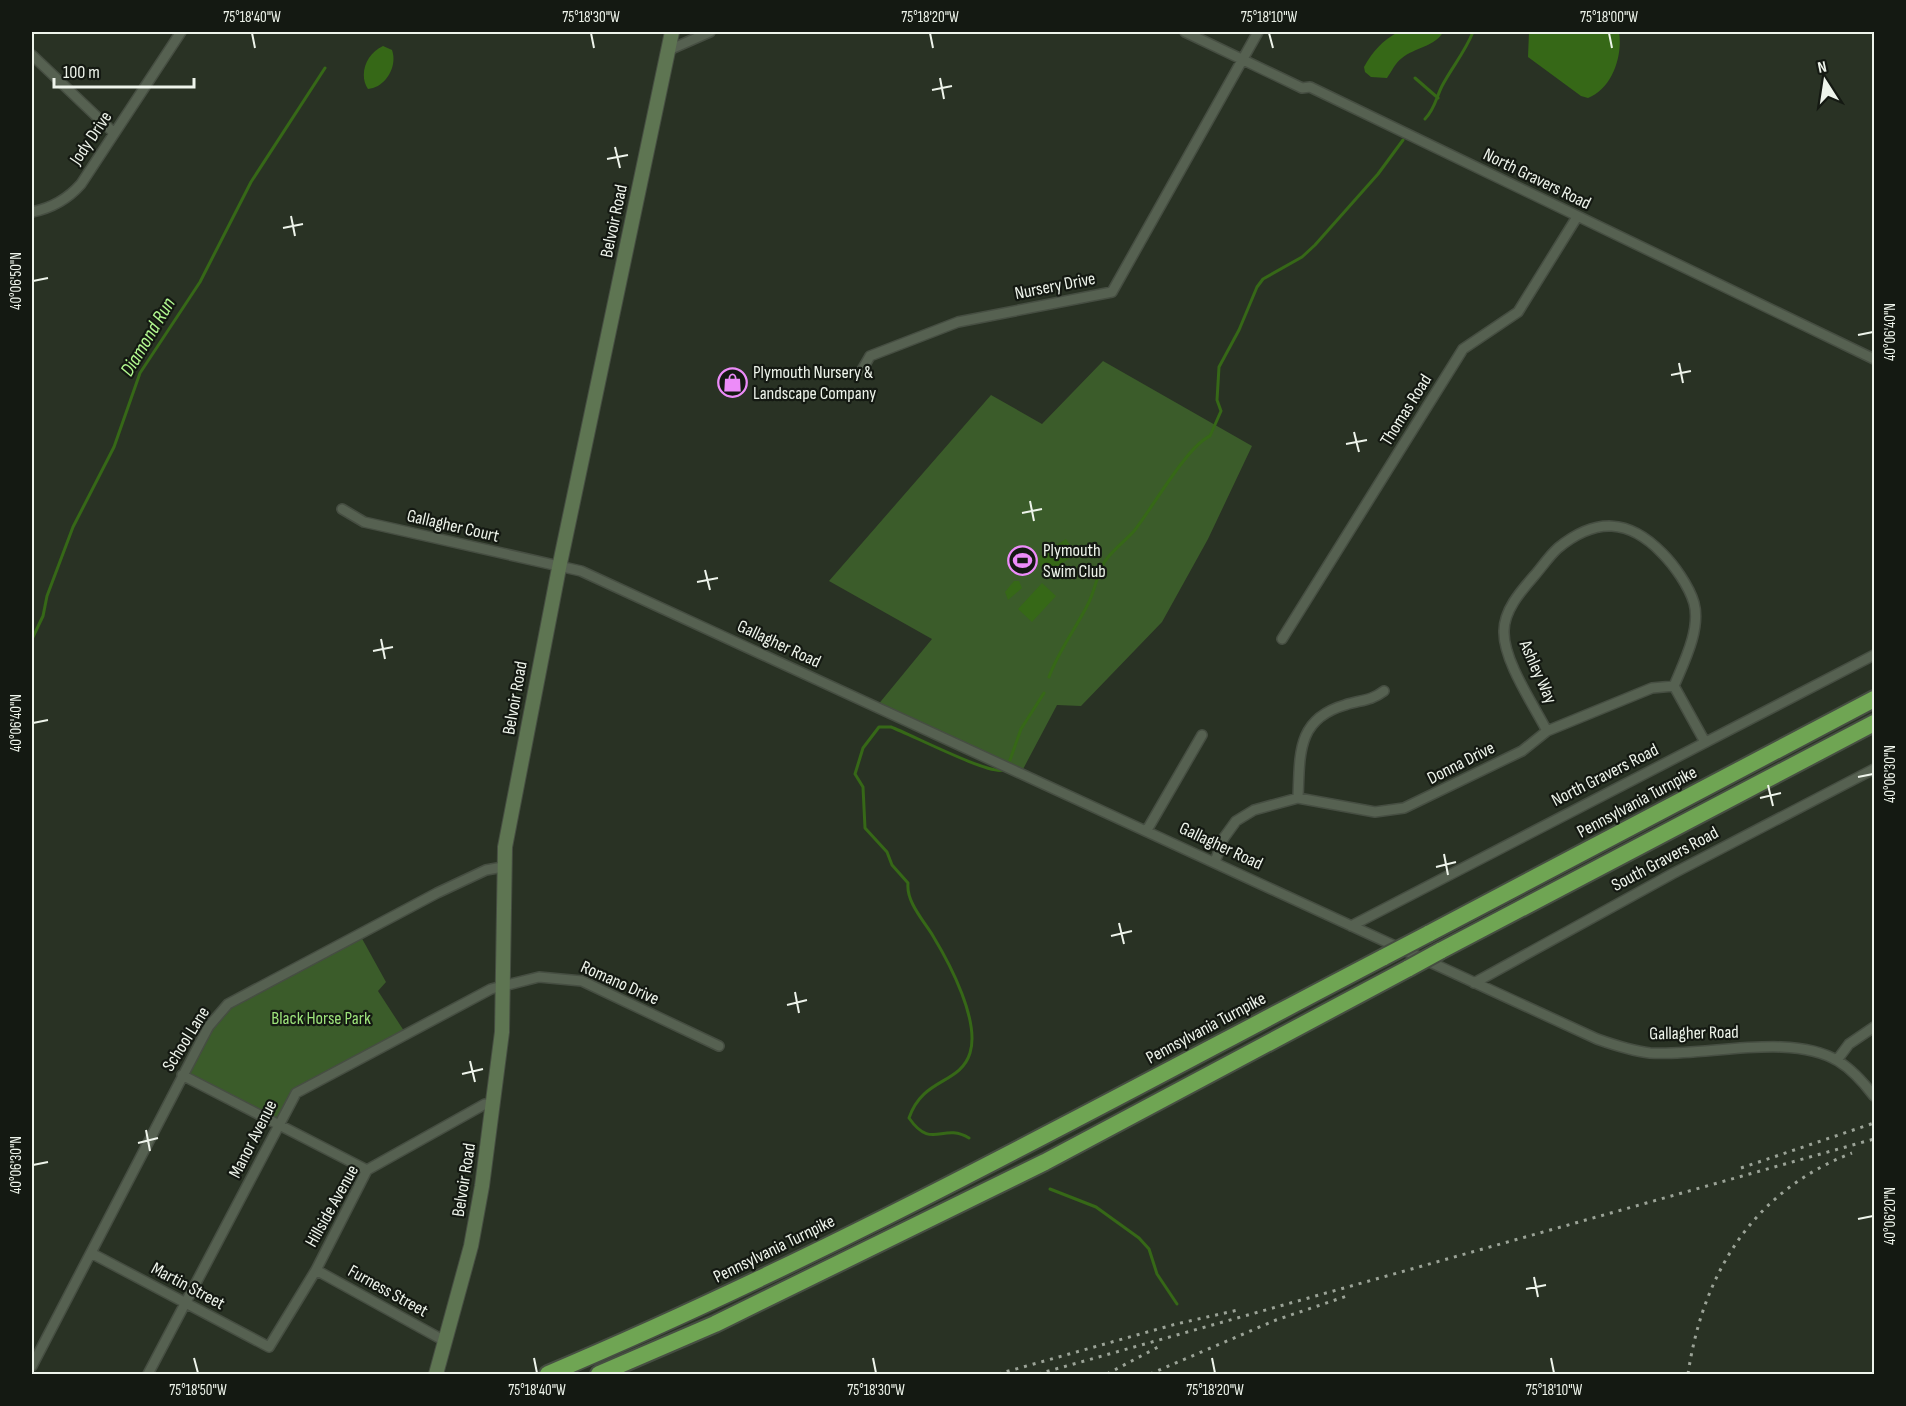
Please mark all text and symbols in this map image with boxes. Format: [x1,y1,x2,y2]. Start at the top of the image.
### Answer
text: 75°18'40"W [223,8,281,27]
text: 75°18'30"W [562,8,620,27]
text: 75°18'20"W [901,8,959,27]
text: 75°18'10"W [1241,8,1298,27]
text: 75°18'00"W [1580,8,1638,27]
scale bar [54,51,194,89]
north arrow [1795,51,1855,111]
text: N [1816,58,1828,78]
text: 100 m [63,62,100,83]
street label: Jody Drive [65,107,116,170]
street label: North Gravers Road [1480,144,1594,214]
street label: Belvoir Road [596,183,632,259]
text: 40°06'50"N [7,252,26,310]
street label: Nursery Drive [1013,268,1097,304]
water label: Diamond Run [115,293,181,381]
text: 40°06'40"N [1881,303,1900,361]
place label: Plymouth Nursery & Landscape Company [753,362,876,404]
shop icon: Plymouth Nursery & Landscape Company [716,366,748,398]
street label: Thomas Road [1376,370,1436,450]
street label: Gallagher Court [405,505,502,547]
place label: Plymouth Swim Club [1043,540,1106,582]
sports icon: Plymouth Swim Club [1006,544,1038,576]
street label: Gallagher Road [734,616,824,672]
street label: Ashley Way [1514,636,1561,707]
street label: Belvoir Road [498,660,532,736]
text: 40°06'40"N [7,694,26,752]
street label: Donna Drive [1424,737,1498,789]
street label: North Gravers Road [1548,739,1662,811]
text: 40°06'30"N [1881,745,1900,803]
street label: Pennsylvania Turnpike [1574,762,1700,842]
street label: Gallagher Road [1176,818,1266,874]
street label: South Gravers Road [1608,822,1722,896]
street label: Romano Drive [578,956,662,1010]
street label: Pennsylvania Turnpike [1143,988,1269,1068]
street label: School Lane [158,1003,214,1075]
park label: Black Horse Park [271,1008,371,1029]
street label: Gallagher Road [1649,1022,1739,1044]
street label: Manor Avenue [224,1096,282,1182]
text: 40°06'30"N [7,1136,26,1194]
street label: Belvoir Road [448,1142,480,1218]
street label: Hillside Avenue [301,1161,363,1251]
text: 40°06'20"N [1881,1187,1900,1245]
street label: Pennsylvania Turnpike [710,1211,838,1287]
street label: Martin Street [148,1258,229,1314]
street label: Furness Street [344,1260,432,1322]
text: 75°18'50"W [169,1381,227,1400]
text: 75°18'40"W [508,1381,566,1400]
text: 75°18'30"W [847,1381,905,1400]
text: 75°18'20"W [1186,1381,1244,1400]
text: 75°18'10"W [1526,1381,1583,1400]

